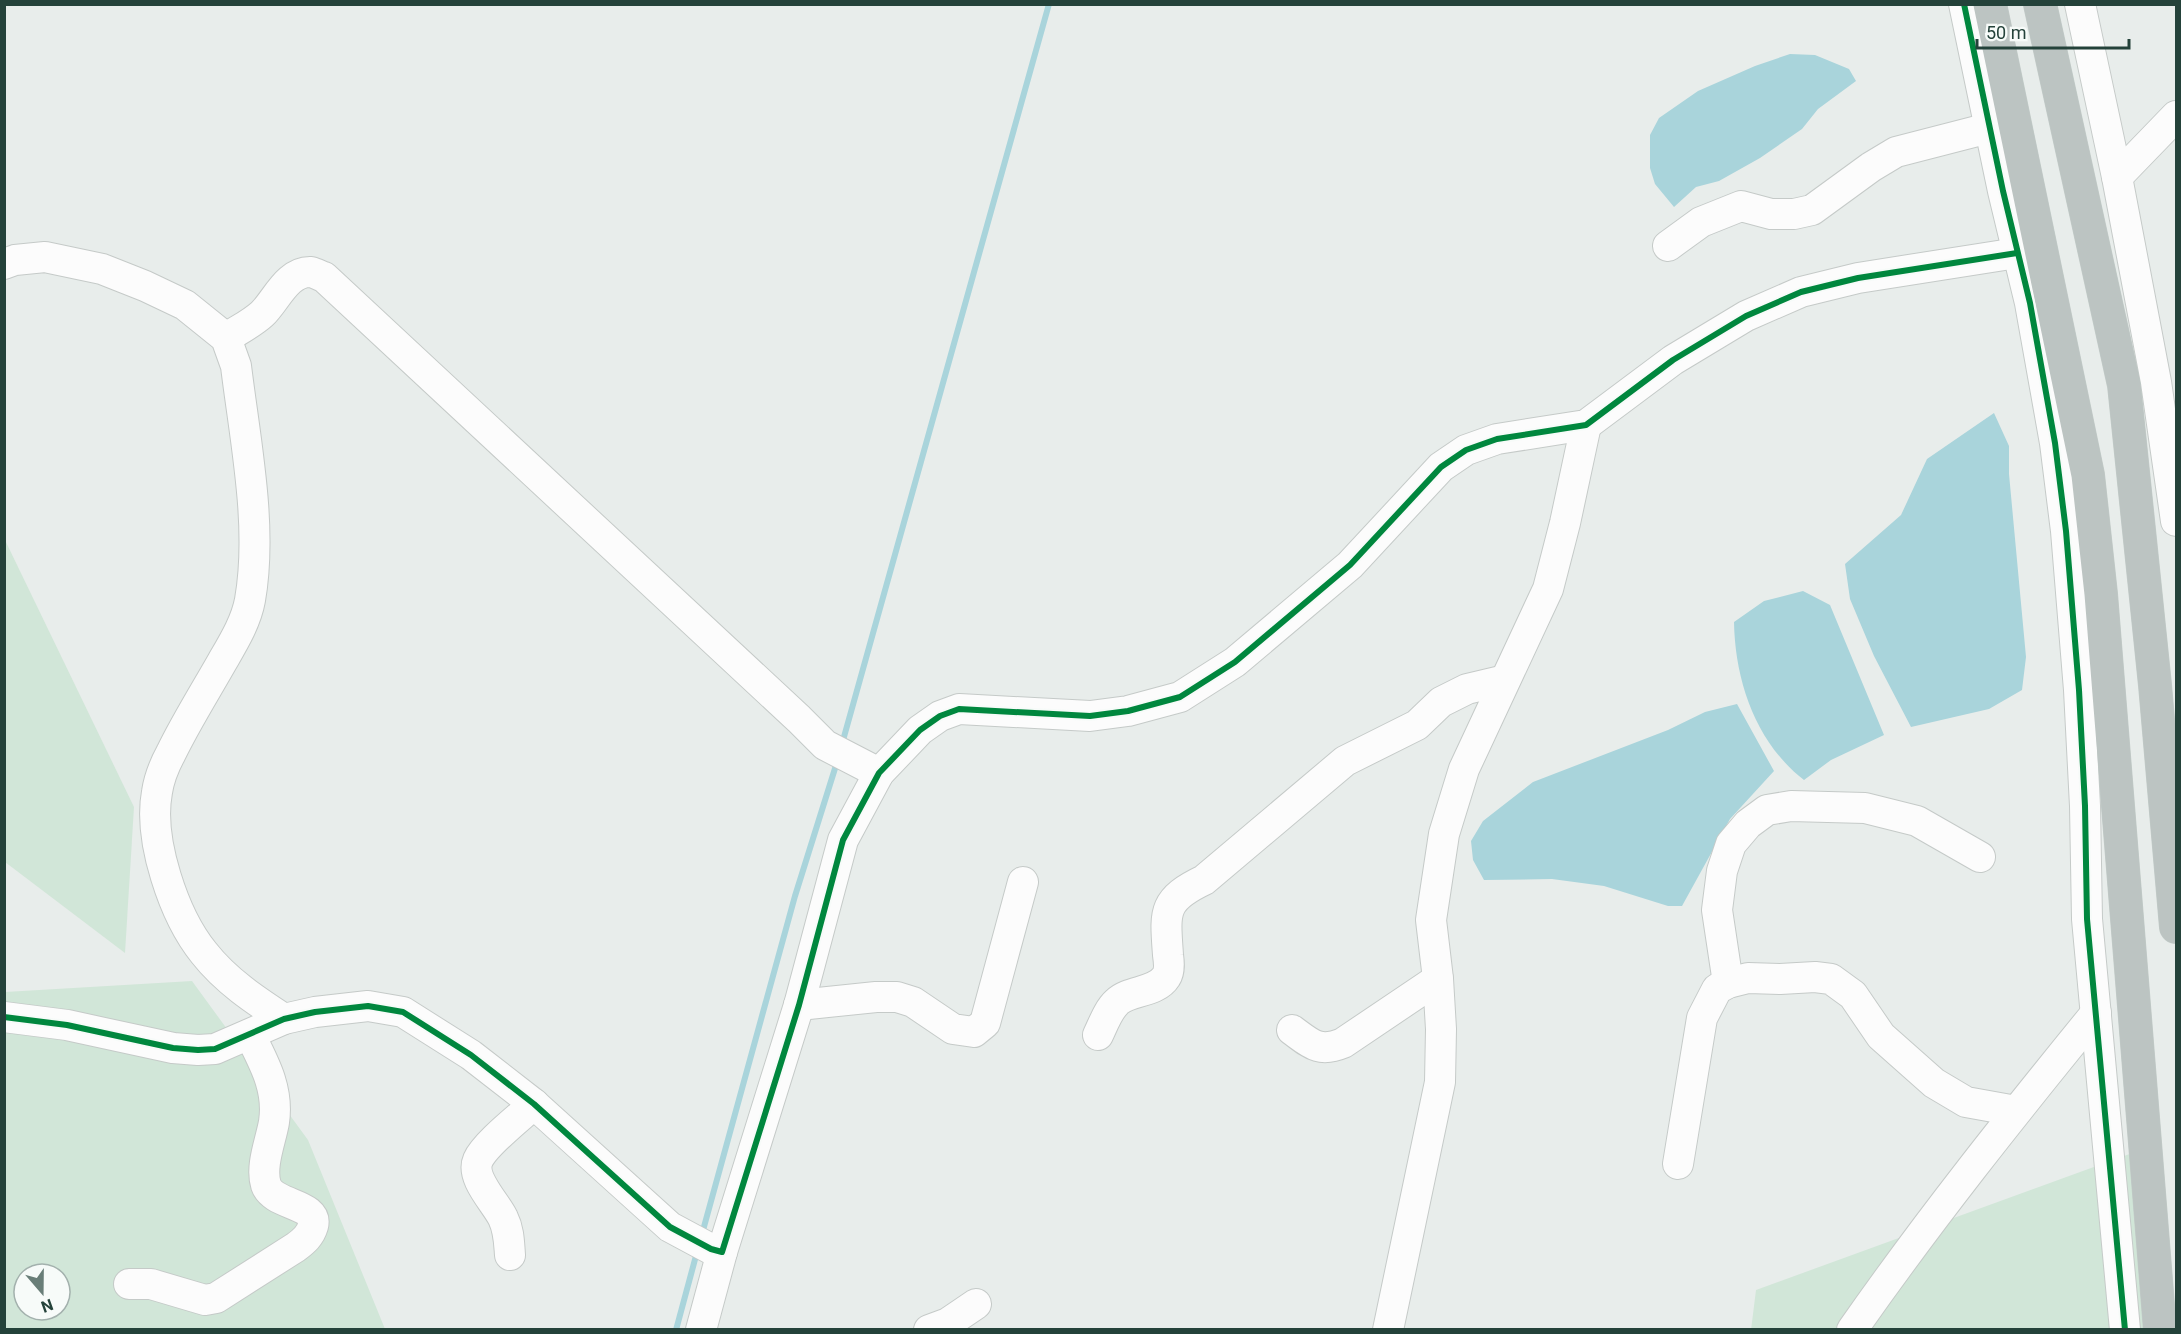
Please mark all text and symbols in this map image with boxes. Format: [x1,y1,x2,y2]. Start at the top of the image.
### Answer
scale bar [1977,12,2128,50]
text: 50 m [1986,22,2026,43]
north arrow [12,1262,72,1322]
text: N [38,1295,56,1316]

